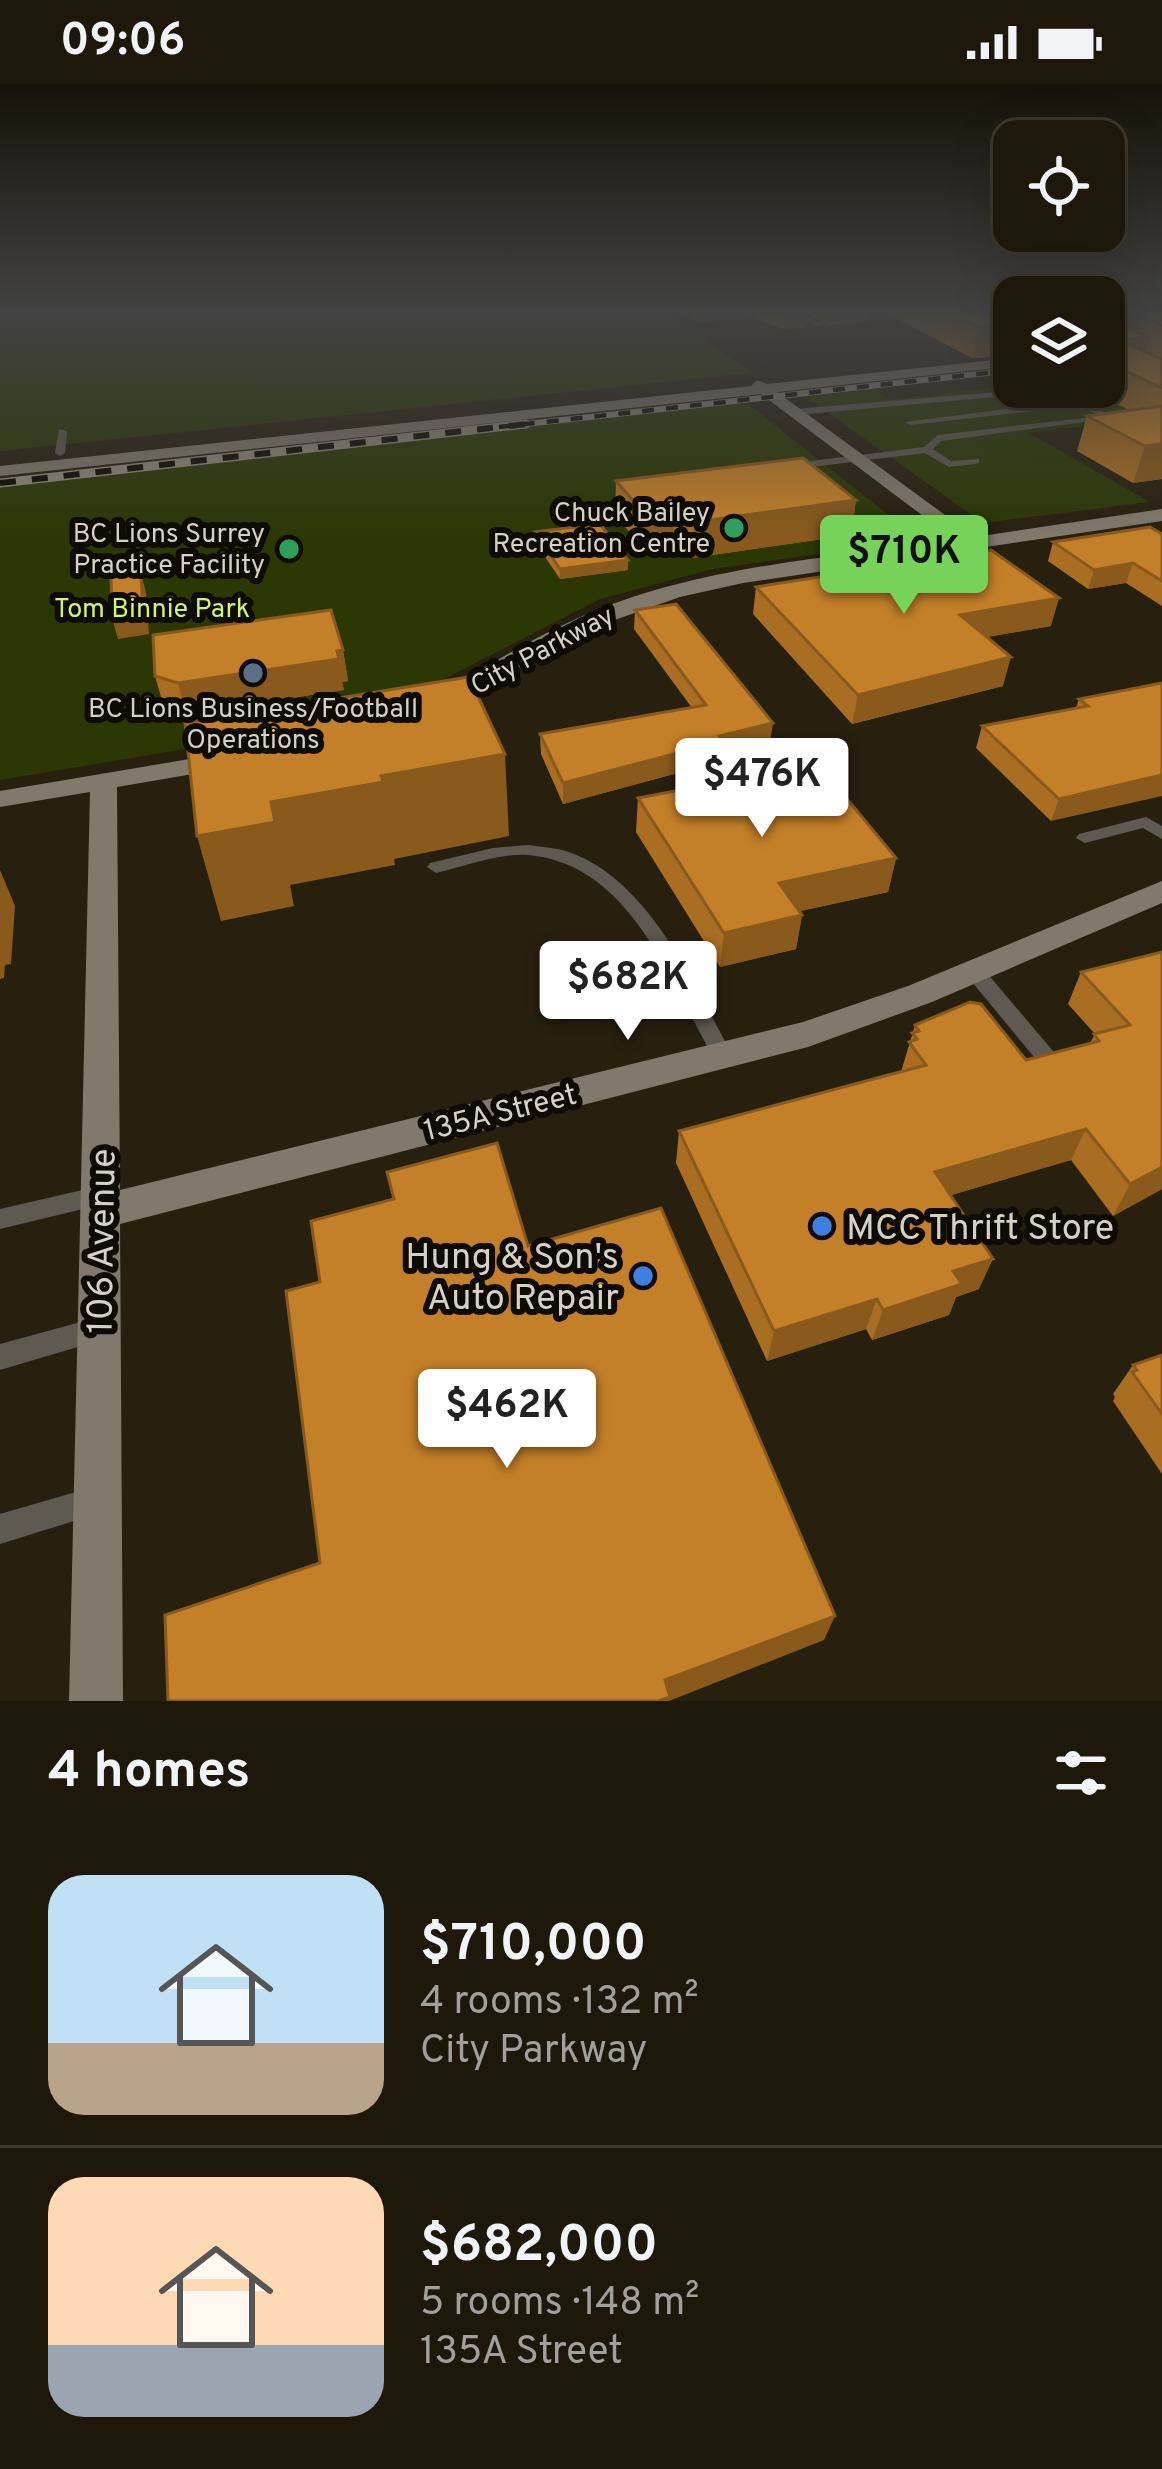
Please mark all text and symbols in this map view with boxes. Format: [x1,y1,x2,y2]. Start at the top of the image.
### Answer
text: 09:06 [60,14,185,71]
map controls [993,120,1125,408]
button: locate [993,120,1125,252]
button: layers [993,276,1125,408]
place label: Chuck Bailey Recreation Centre [492,497,710,562]
marker: Chuck Bailey Recreation Centre [721,515,747,541]
pin: $710K [820,515,988,617]
place label: BC Lions Surrey Practice Facility [73,518,265,583]
text: $710K [847,529,961,578]
marker: BC Lions Surrey Practice Facility [276,536,302,562]
park label: Tom Binnie Park [54,593,250,627]
street label: City Parkway [465,600,620,704]
marker: BC Lions Business/Football Operations [240,660,266,686]
place label: BC Lions Business/Football Operations [88,693,418,758]
pin: $476K [678,738,846,840]
text: $476K [702,752,822,801]
pin: $682K [544,941,712,1043]
text: $682K [567,955,689,1004]
street label: 135A Street [420,1078,581,1151]
street label: 106 Avenue [79,1148,129,1334]
place label: MCC Thrift Store [846,1207,1114,1253]
marker: MCC Thrift Store [809,1213,835,1239]
place label: Hung & Son's Auto Repair [405,1236,619,1323]
marker: Hung & Son's Auto Repair [630,1263,656,1289]
pin: $462K [423,1369,591,1471]
text: $462K [445,1383,569,1432]
icon: filters [1048,1740,1114,1806]
text: 4 homes [48,1741,250,1806]
text: $710,000 [420,1914,647,1979]
icon: home [144,1923,288,2067]
text: 4 rooms · 132 m² [420,1979,699,2028]
text: City Parkway [420,2028,647,2077]
text: $682,000 [420,2215,658,2280]
icon: home [144,2225,288,2369]
text: 5 rooms · 148 m² [420,2280,699,2329]
text: 135A Street [420,2329,623,2378]

